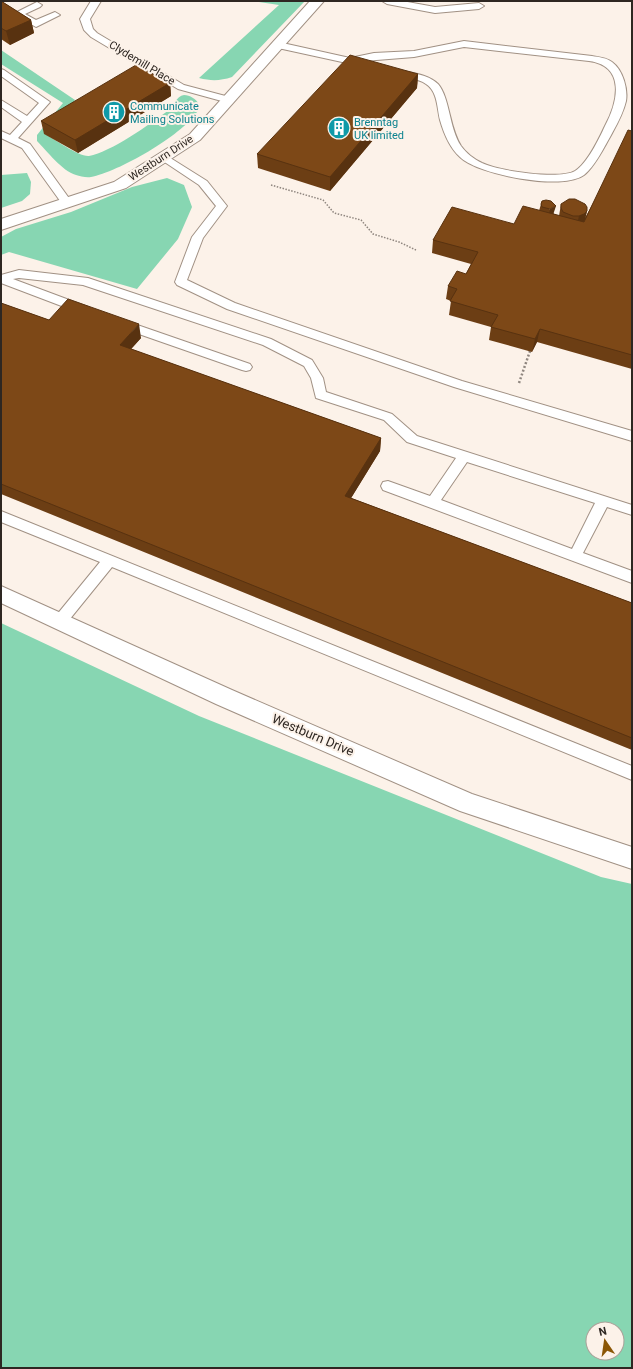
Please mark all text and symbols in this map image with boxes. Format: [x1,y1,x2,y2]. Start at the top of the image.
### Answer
street label: Clydemill Place [107,38,177,88]
building icon: Communicate Mailing Solutions [101,99,127,125]
place label: Communicate Mailing Solutions [130,100,215,126]
building icon: Brenntag UK limited [326,115,352,141]
place label: Brenntag UK limited [354,116,404,142]
street label: Westburn Drive [126,132,196,184]
street label: Westburn Drive [270,711,356,759]
north arrow [585,1321,625,1361]
text: N [598,1324,608,1339]

